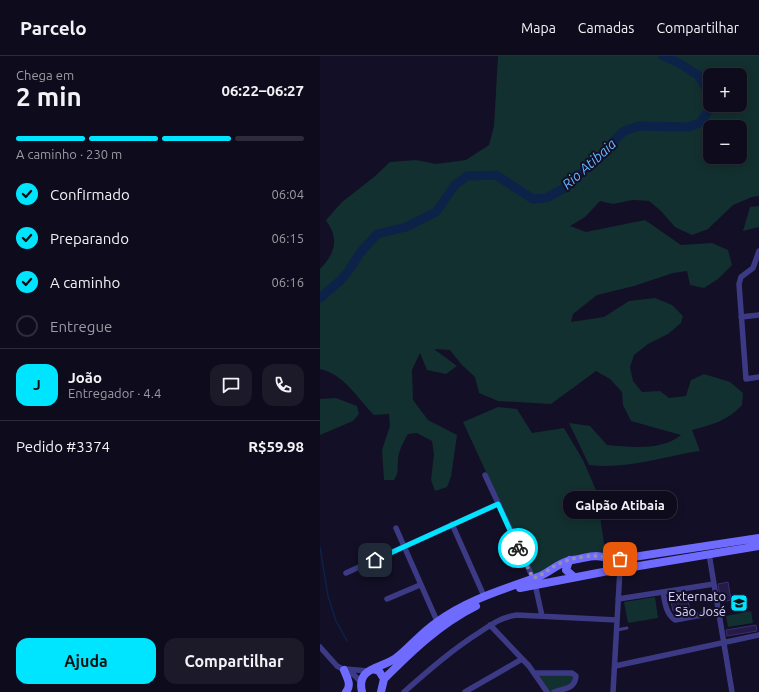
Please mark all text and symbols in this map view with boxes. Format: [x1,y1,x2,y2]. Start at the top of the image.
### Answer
text: Parcelo [20,17,87,39]
text: Mapa [521,20,556,36]
text: Camadas [578,20,634,36]
text: Compartilhar [656,20,739,36]
text: Chega em [16,68,74,82]
map controls [703,68,747,164]
button: + [703,68,747,112]
text: 2 min [16,82,82,111]
text: 06:22–06:27 [221,82,304,99]
button: − [703,120,747,164]
water label: Rio Atibaia [559,135,620,192]
text: A caminho · 230 m [16,147,122,161]
icon: check [16,183,38,205]
text: Confirmado [50,186,130,203]
text: 06:04 [271,187,304,201]
icon: check [16,227,38,249]
text: Preparando [50,230,129,247]
text: 06:15 [271,231,304,245]
icon: check [16,271,38,293]
text: A caminho [50,274,120,291]
text: 06:16 [271,275,304,289]
text: Entregue [50,318,112,335]
button: chat [210,364,252,406]
button: phone [262,364,304,406]
text: João [68,369,102,386]
text: J [33,376,41,393]
text: Entregador · 4.4 [68,386,161,400]
text: Pedido #3374 [16,438,110,455]
text: R$59.98 [248,438,304,455]
callout: Galpão Atibaia [563,491,677,519]
text: Galpão Atibaia [575,498,665,512]
courier [498,528,538,568]
icon: bike [507,537,529,559]
pin [603,542,637,576]
pin [358,543,392,577]
icon: bag [609,548,631,570]
icon: home [364,549,386,571]
place label: Externato São José [668,589,726,618]
school or university icon: Externato São José [729,593,749,613]
button: Ajuda [16,638,156,684]
button: Compartilhar [164,638,304,684]

